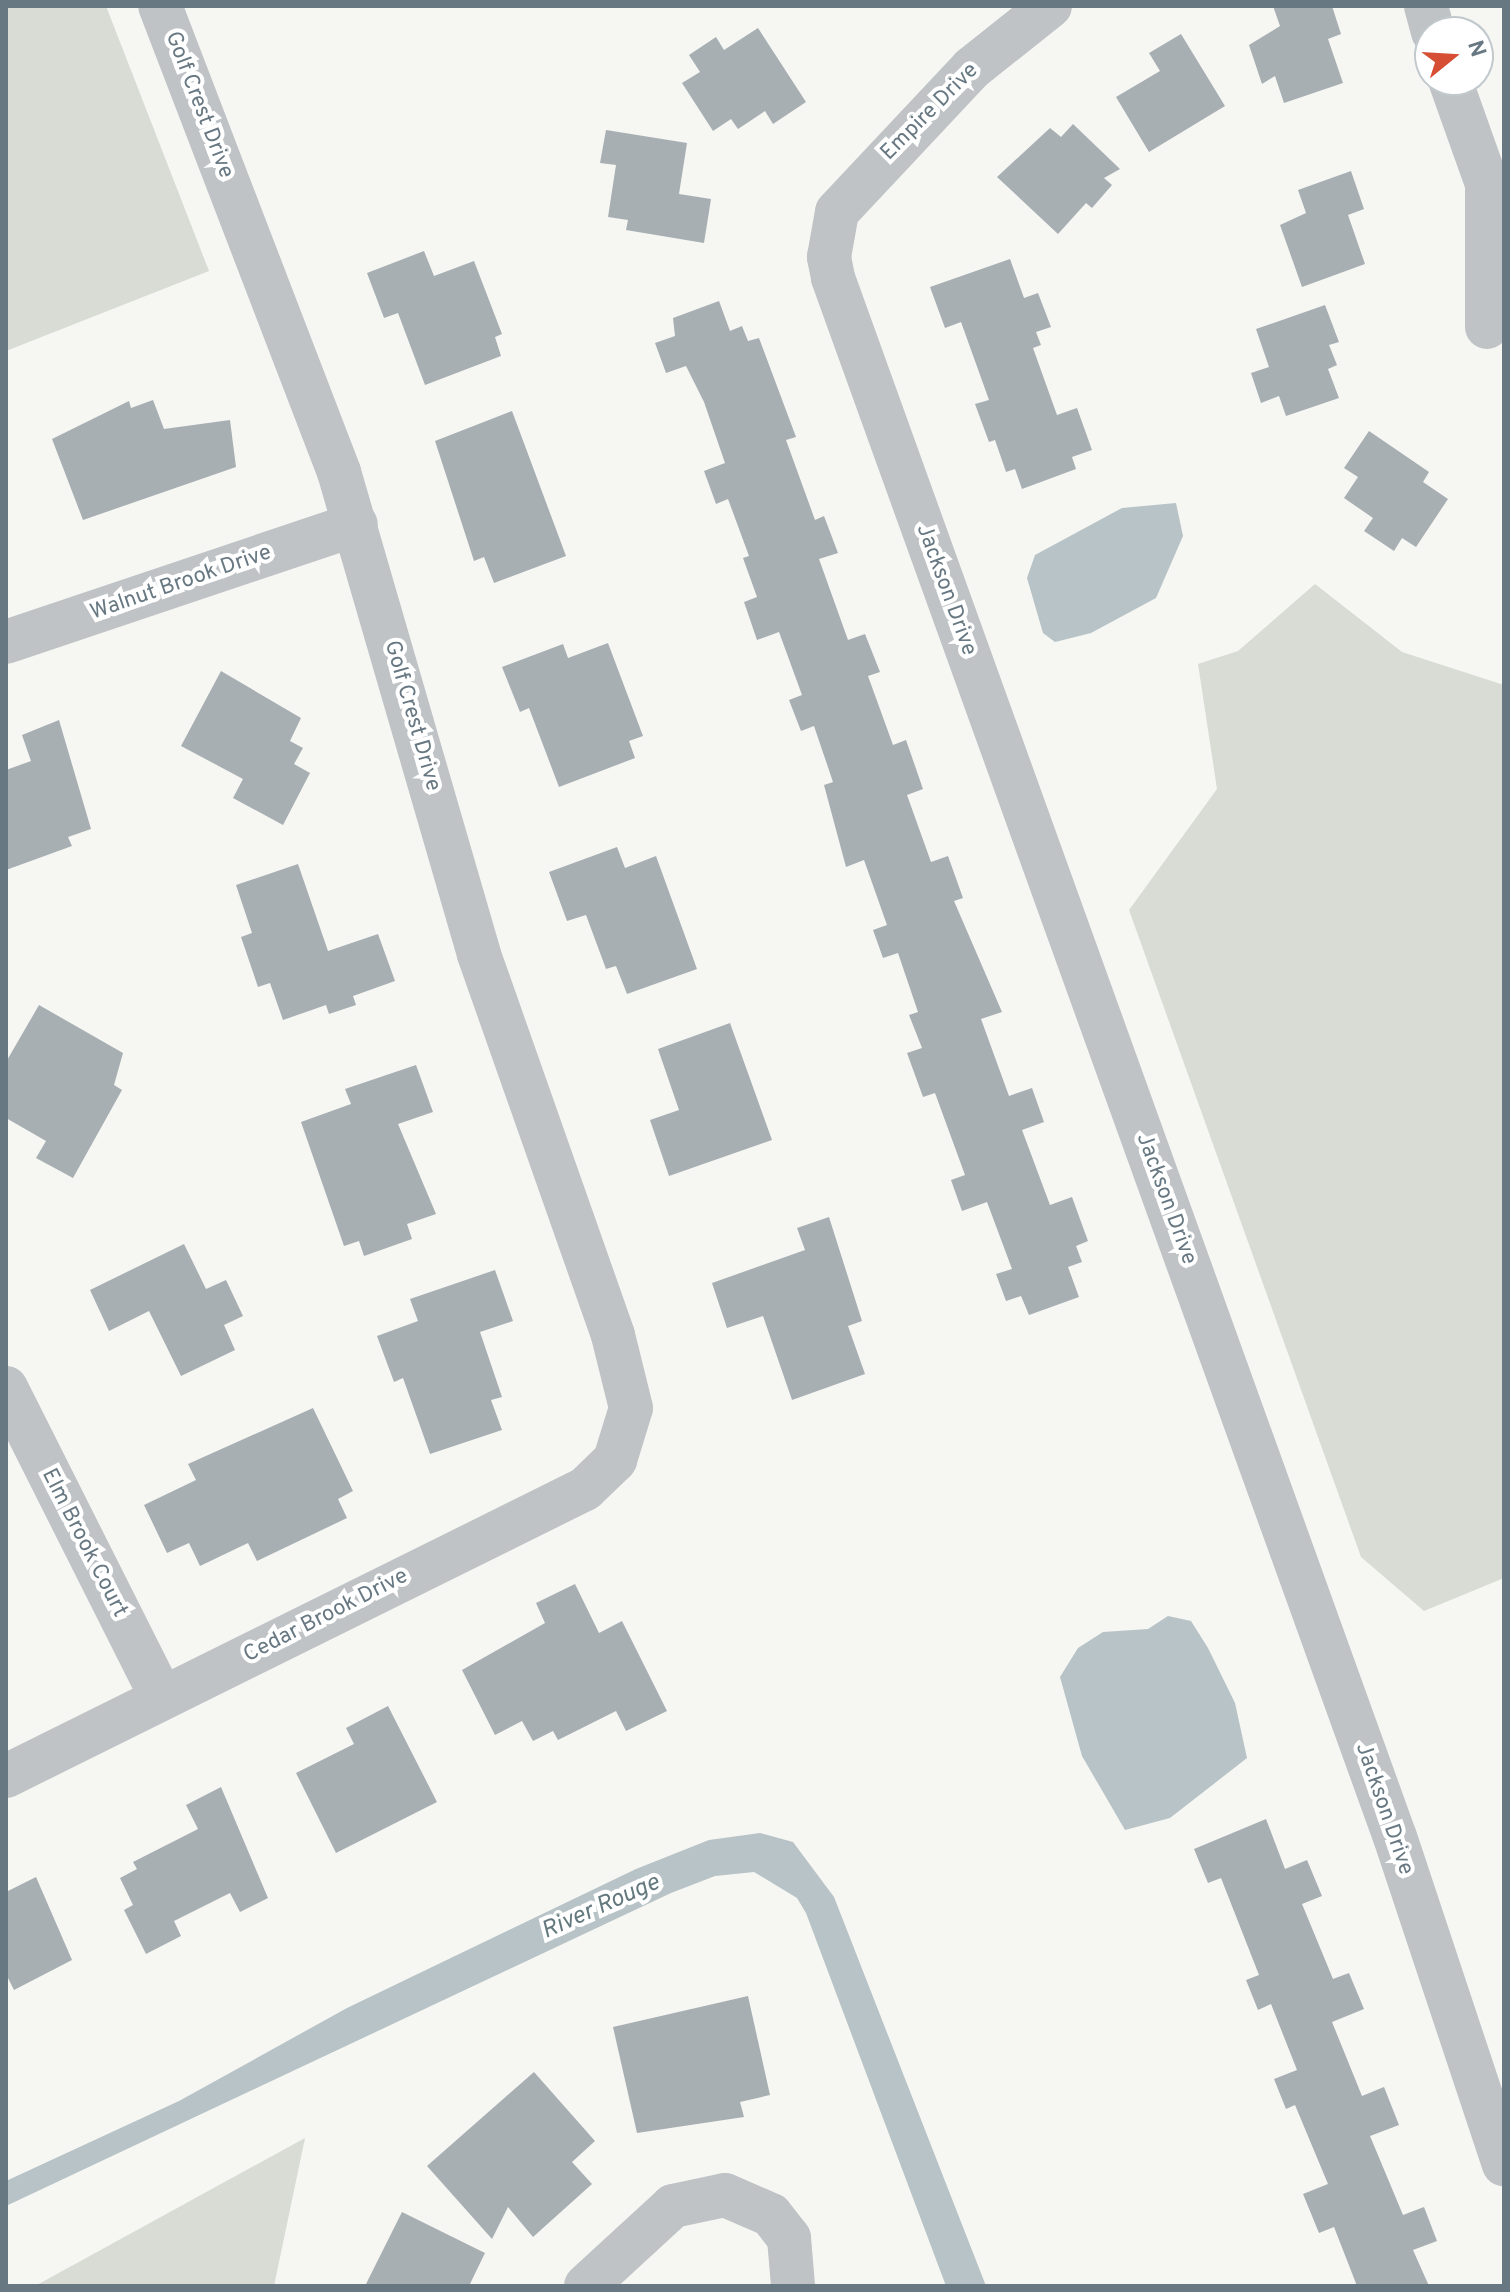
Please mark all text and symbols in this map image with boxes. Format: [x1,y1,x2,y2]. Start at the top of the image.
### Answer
north arrow [1414,16,1494,96]
street label: Golf Crest Drive [159,28,239,182]
text: N [1460,37,1491,61]
street label: Empire Drive [876,58,984,166]
street label: Jackson Drive [910,521,982,659]
street label: Walnut Brook Drive [87,540,275,626]
street label: Golf Crest Drive [378,638,446,794]
street label: Jackson Drive [1130,1130,1202,1268]
street label: Elm Brook Court [35,1464,133,1622]
street label: Cedar Brook Drive [239,1563,413,1669]
street label: Jackson Drive [1349,1739,1419,1879]
water label: River Rouge [538,1869,664,1947]

